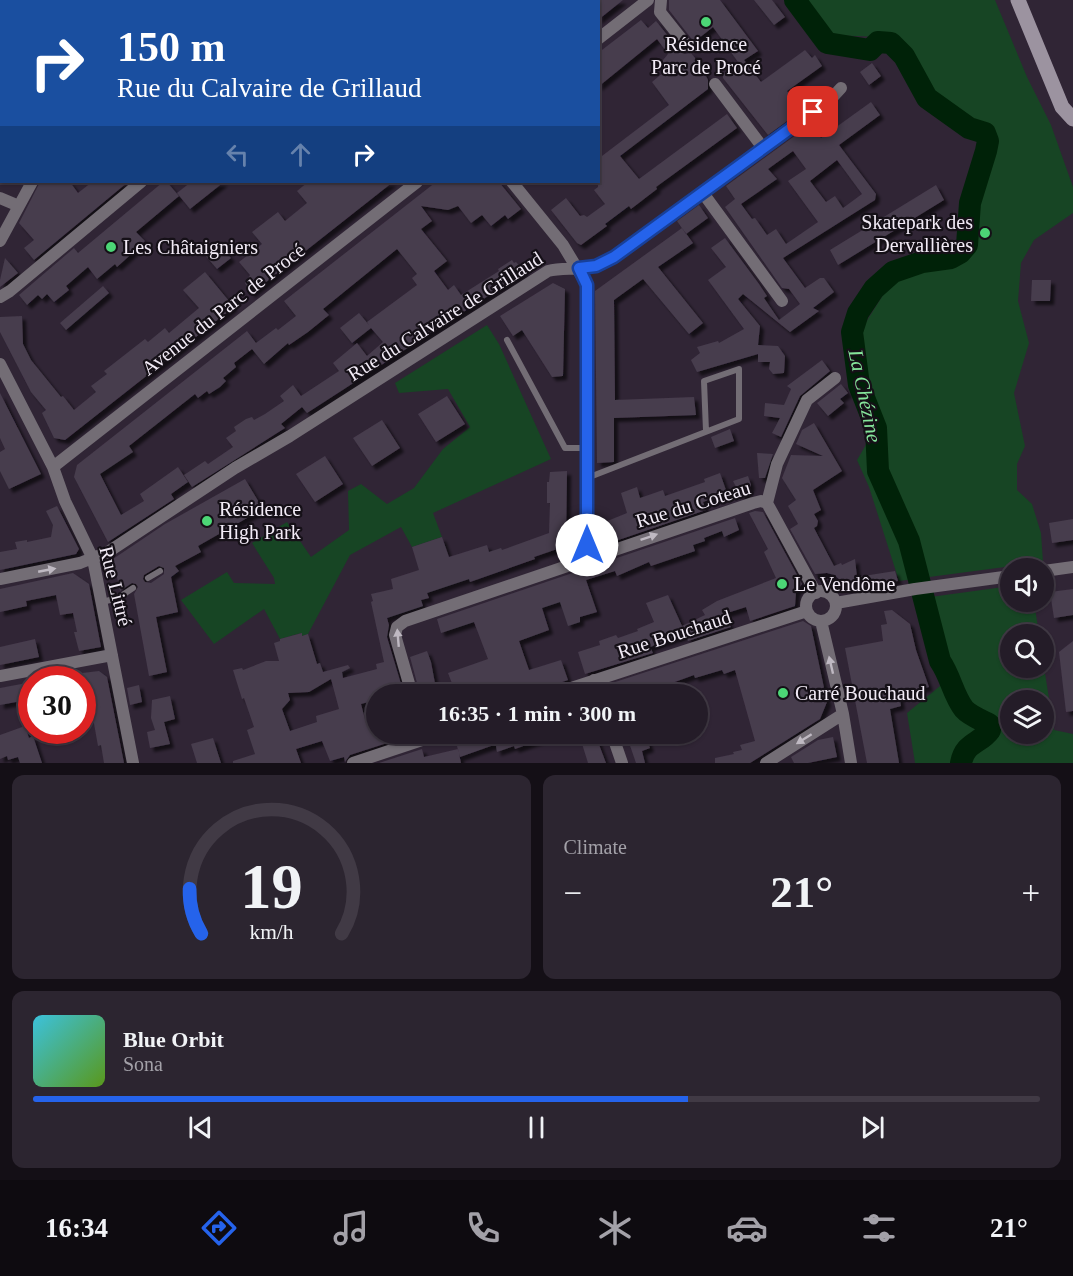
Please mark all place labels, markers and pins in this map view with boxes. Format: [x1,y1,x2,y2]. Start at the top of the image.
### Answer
marker: Résidence Parc de Procé [699,15,713,29]
place label: Résidence Parc de Procé [651,33,761,78]
pin [787,86,838,137]
place label: Skatepark des Dervallières [861,211,973,256]
marker: Skatepark des Dervallières [978,226,992,240]
place label: Les Châtaigniers [123,236,258,259]
marker: Les Châtaigniers [104,240,118,254]
place label: Résidence High Park [219,498,301,544]
marker: Résidence High Park [200,514,214,528]
place label: Le Vendôme [794,573,895,595]
marker: Le Vendôme [775,577,789,591]
place label: Carré Bouchaud [795,682,926,704]
marker: Carré Bouchaud [776,686,790,700]

